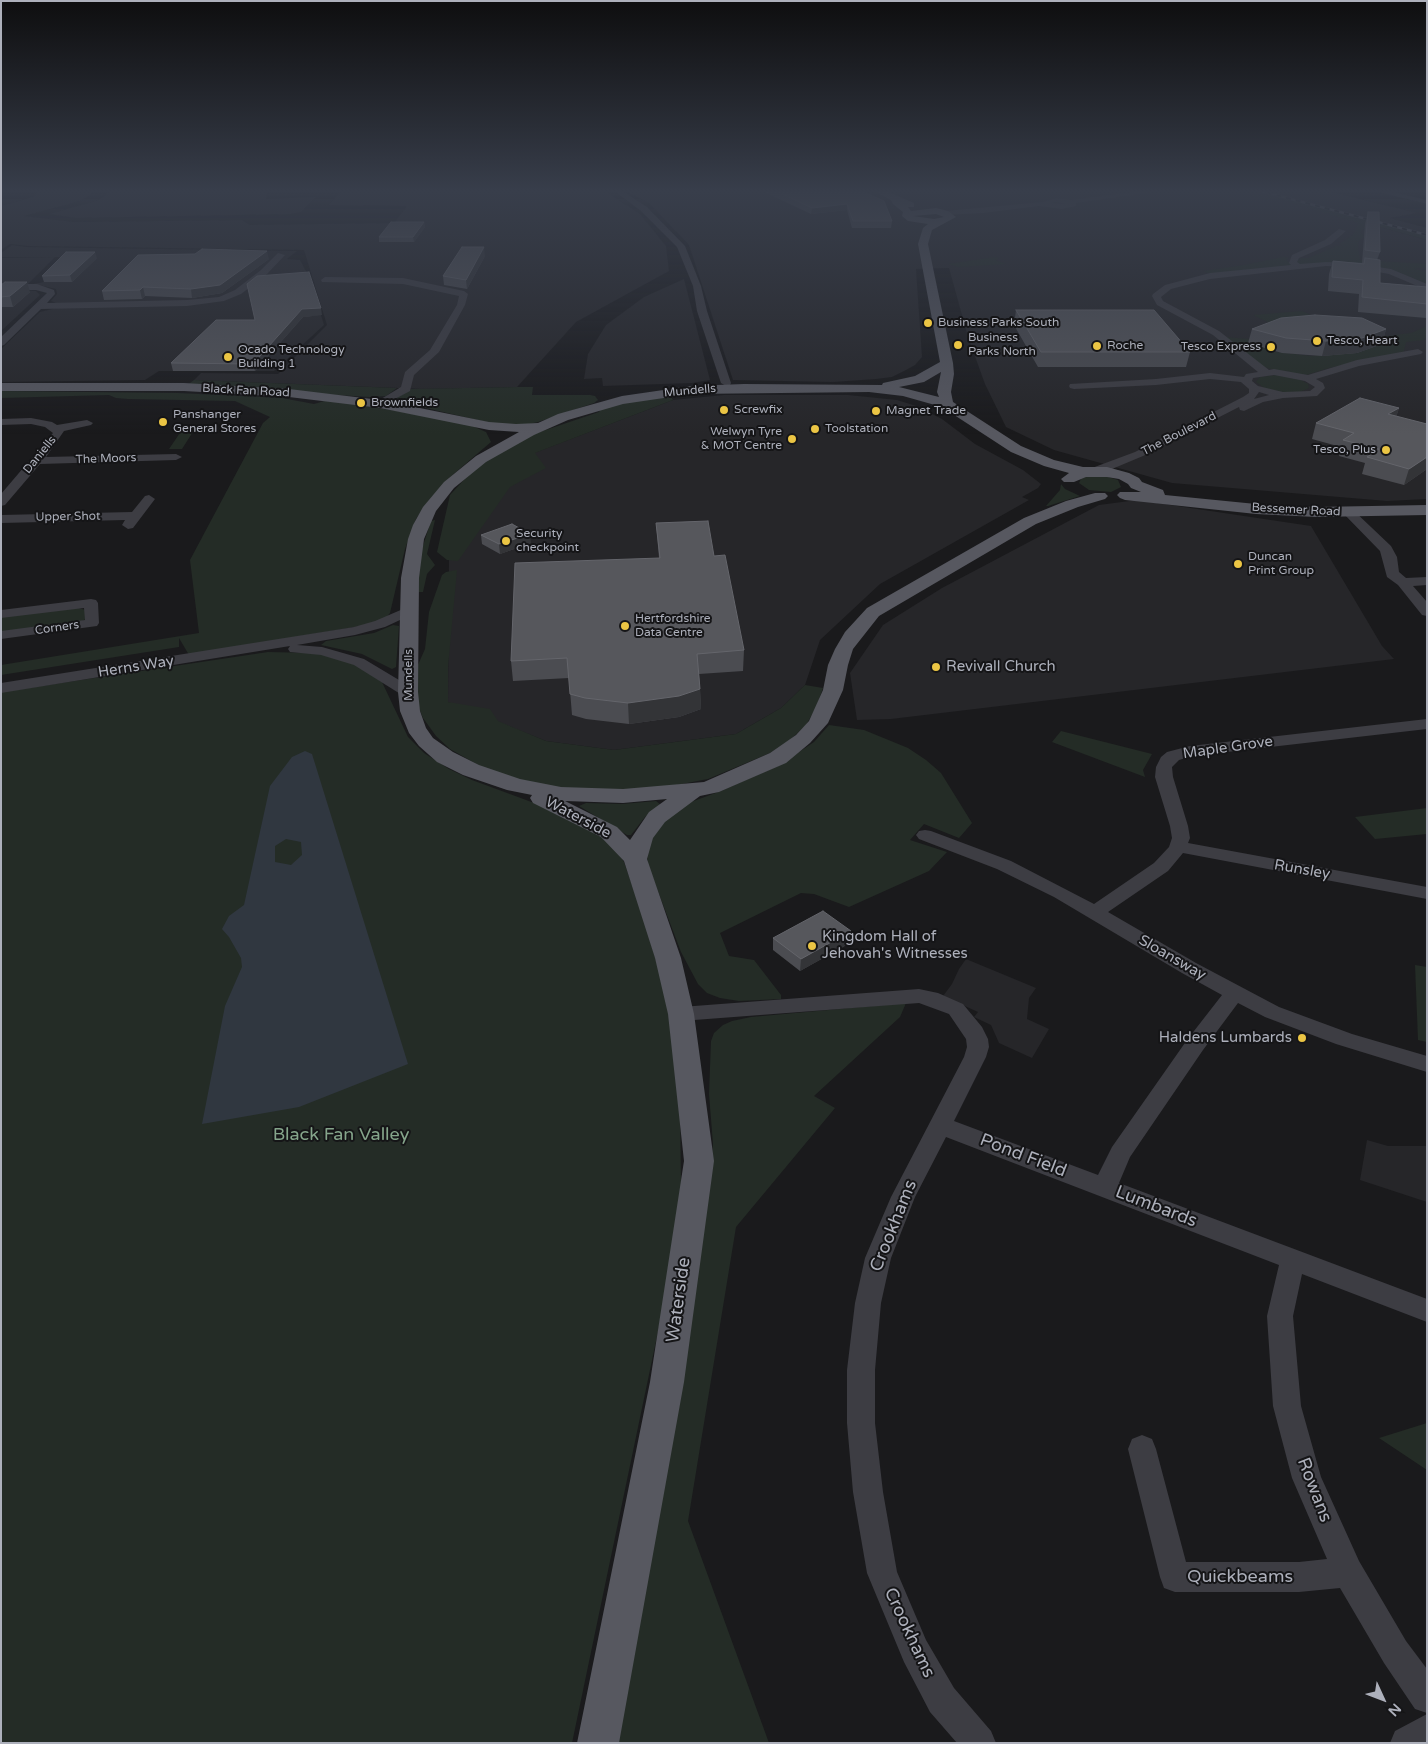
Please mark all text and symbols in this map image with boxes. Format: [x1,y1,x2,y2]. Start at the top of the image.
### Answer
place label: Business Parks South [938,316,1059,330]
marker: Business Parks South [922,317,934,329]
place label: Business Parks North [968,331,1036,359]
place label: Tesco, Heart [1327,334,1397,348]
marker: Tesco, Heart [1311,335,1323,347]
marker: Business Parks North [952,339,964,351]
place label: Roche [1107,339,1143,353]
marker: Roche [1091,340,1103,352]
place label: Tesco Express [1181,340,1261,354]
marker: Tesco Express [1265,341,1277,353]
place label: Ocado Technology Building 1 [238,343,345,371]
marker: Ocado Technology Building 1 [222,351,234,363]
street label: Black Fan Road [202,382,290,400]
street label: Mundells [663,382,717,400]
place label: Brownfields [371,396,438,410]
marker: Brownfields [355,397,367,409]
place label: Screwfix [734,403,783,417]
marker: Screwfix [718,404,730,416]
place label: Magnet Trade [886,404,966,418]
marker: Magnet Trade [870,405,882,417]
place label: Panshanger General Stores [173,408,256,436]
street label: The Boulevard [1139,409,1219,459]
marker: Panshanger General Stores [157,416,169,428]
place label: Toolstation [825,422,888,436]
marker: Toolstation [809,423,821,435]
place label: Welwyn Tyre & MOT Centre [701,425,782,453]
street label: Daniells [20,433,60,477]
marker: Welwyn Tyre & MOT Centre [786,433,798,445]
place label: Tesco, Plus [1313,443,1376,457]
marker: Tesco, Plus [1380,444,1392,456]
street label: The Moors [75,451,137,467]
street label: Bessemer Road [1251,500,1341,520]
street label: Upper Shot [35,509,101,525]
place label: Security checkpoint [516,527,579,555]
marker: Security checkpoint [500,535,512,547]
place label: Duncan Print Group [1248,550,1314,578]
marker: Duncan Print Group [1232,558,1244,570]
place label: Hertfordshire Data Centre [635,612,711,640]
street label: Corners [34,618,80,638]
marker: Hertfordshire Data Centre [619,620,631,632]
street label: Mundells [402,649,416,701]
street label: Herns Way [97,652,175,682]
place label: Revivall Church [946,658,1056,676]
marker: Revivall Church [930,661,942,673]
street label: Maple Grove [1182,733,1274,763]
street label: Waterside [542,793,614,843]
street label: Runsley [1273,856,1331,884]
place label: Kingdom Hall of Jehovah's Witnesses [822,928,968,963]
street label: Sloansway [1135,932,1209,984]
marker: Kingdom Hall of Jehovah's Witnesses [806,940,818,952]
place label: Haldens Lumbards [1159,1029,1292,1047]
marker: Haldens Lumbards [1296,1032,1308,1044]
park label: Black Fan Valley [273,1124,409,1146]
street label: Pond Field [977,1130,1069,1182]
street label: Crookhams [866,1177,922,1275]
street label: Lumbards [1112,1182,1200,1232]
street label: Waterside [662,1256,696,1344]
street label: Rowans [1292,1455,1336,1525]
street label: Quickbeams [1187,1566,1293,1588]
street label: Crookhams [879,1585,939,1681]
north arrow [1358,1674,1408,1724]
text: N [1384,1700,1404,1719]

